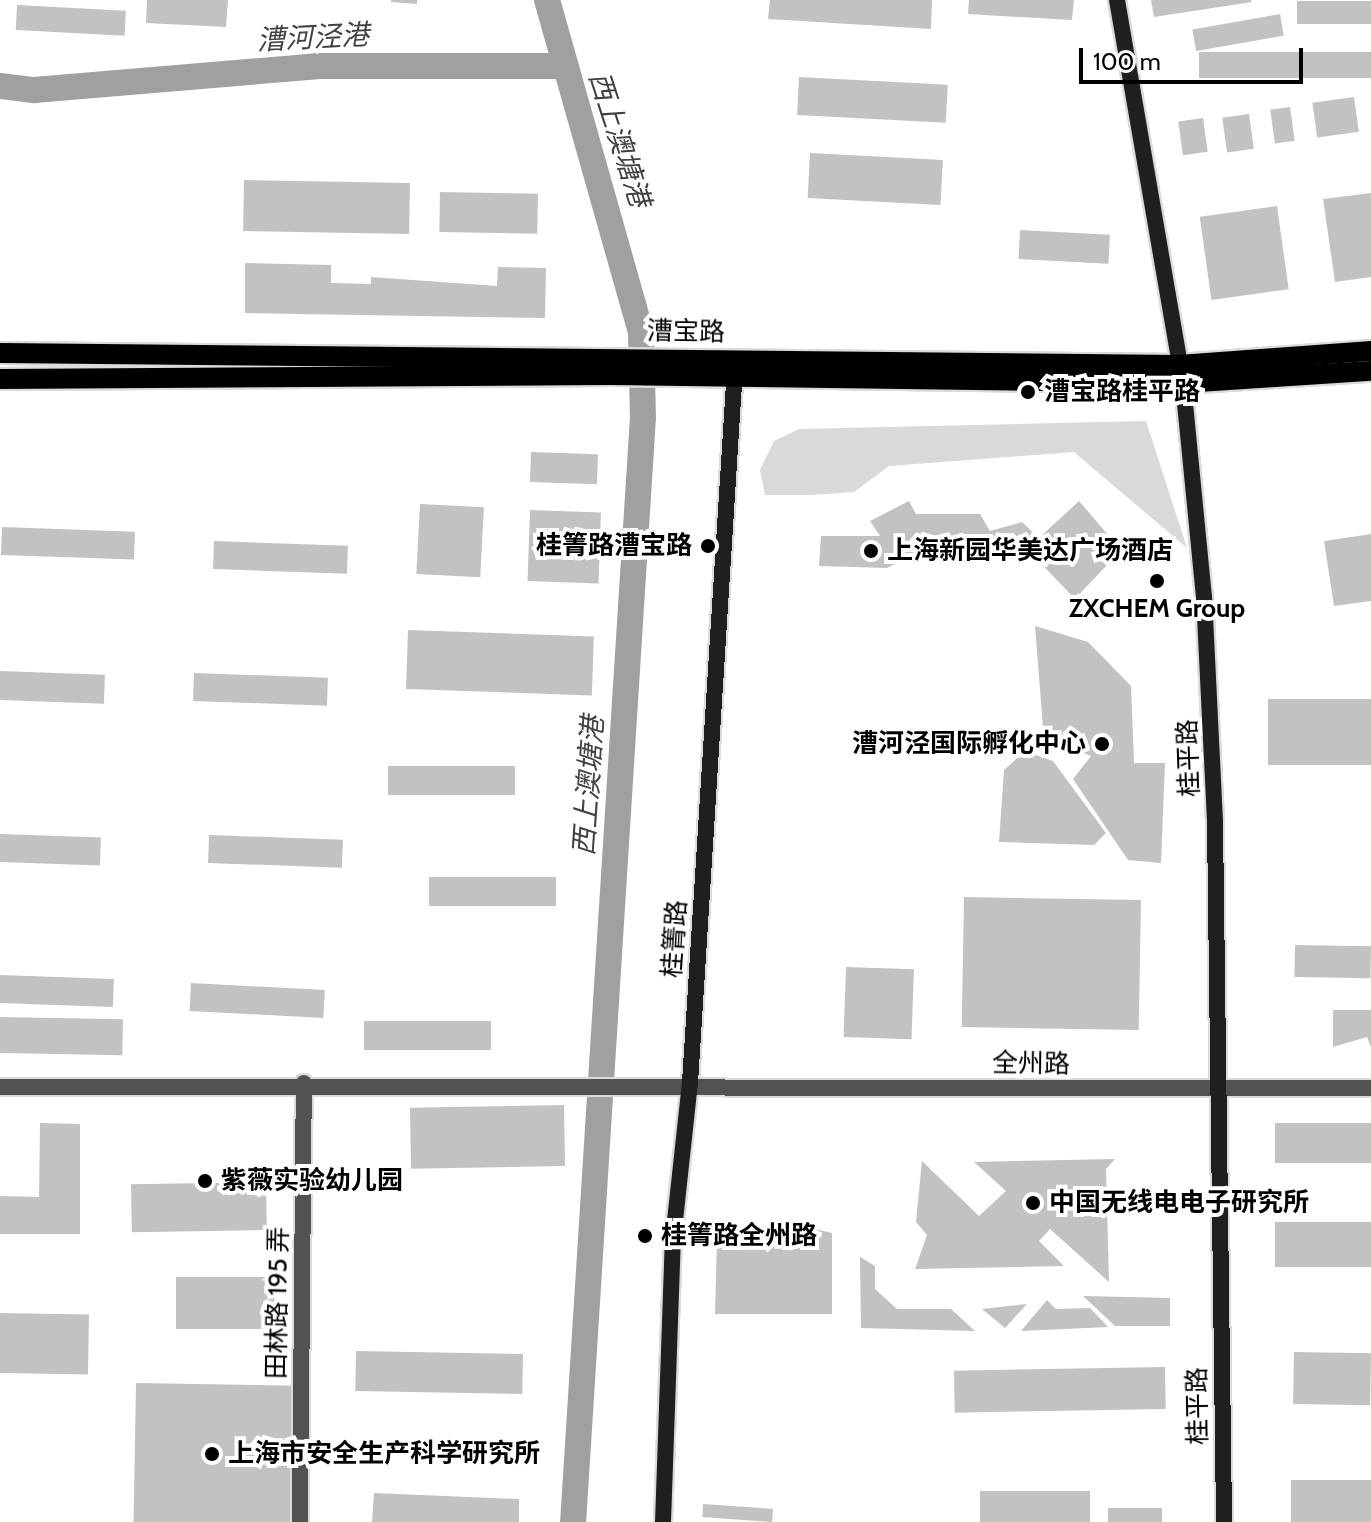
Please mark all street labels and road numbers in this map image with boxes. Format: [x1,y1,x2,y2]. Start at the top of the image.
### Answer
street label: 漕宝路 [647,316,725,348]
street label: 桂平路 [1172,718,1206,798]
street label: 桂箐路 [657,899,693,979]
street label: 全州路 [992,1048,1070,1080]
street label: 田林路 195 弄 [261,1226,295,1380]
street label: 桂平路 [1182,1367,1214,1445]

